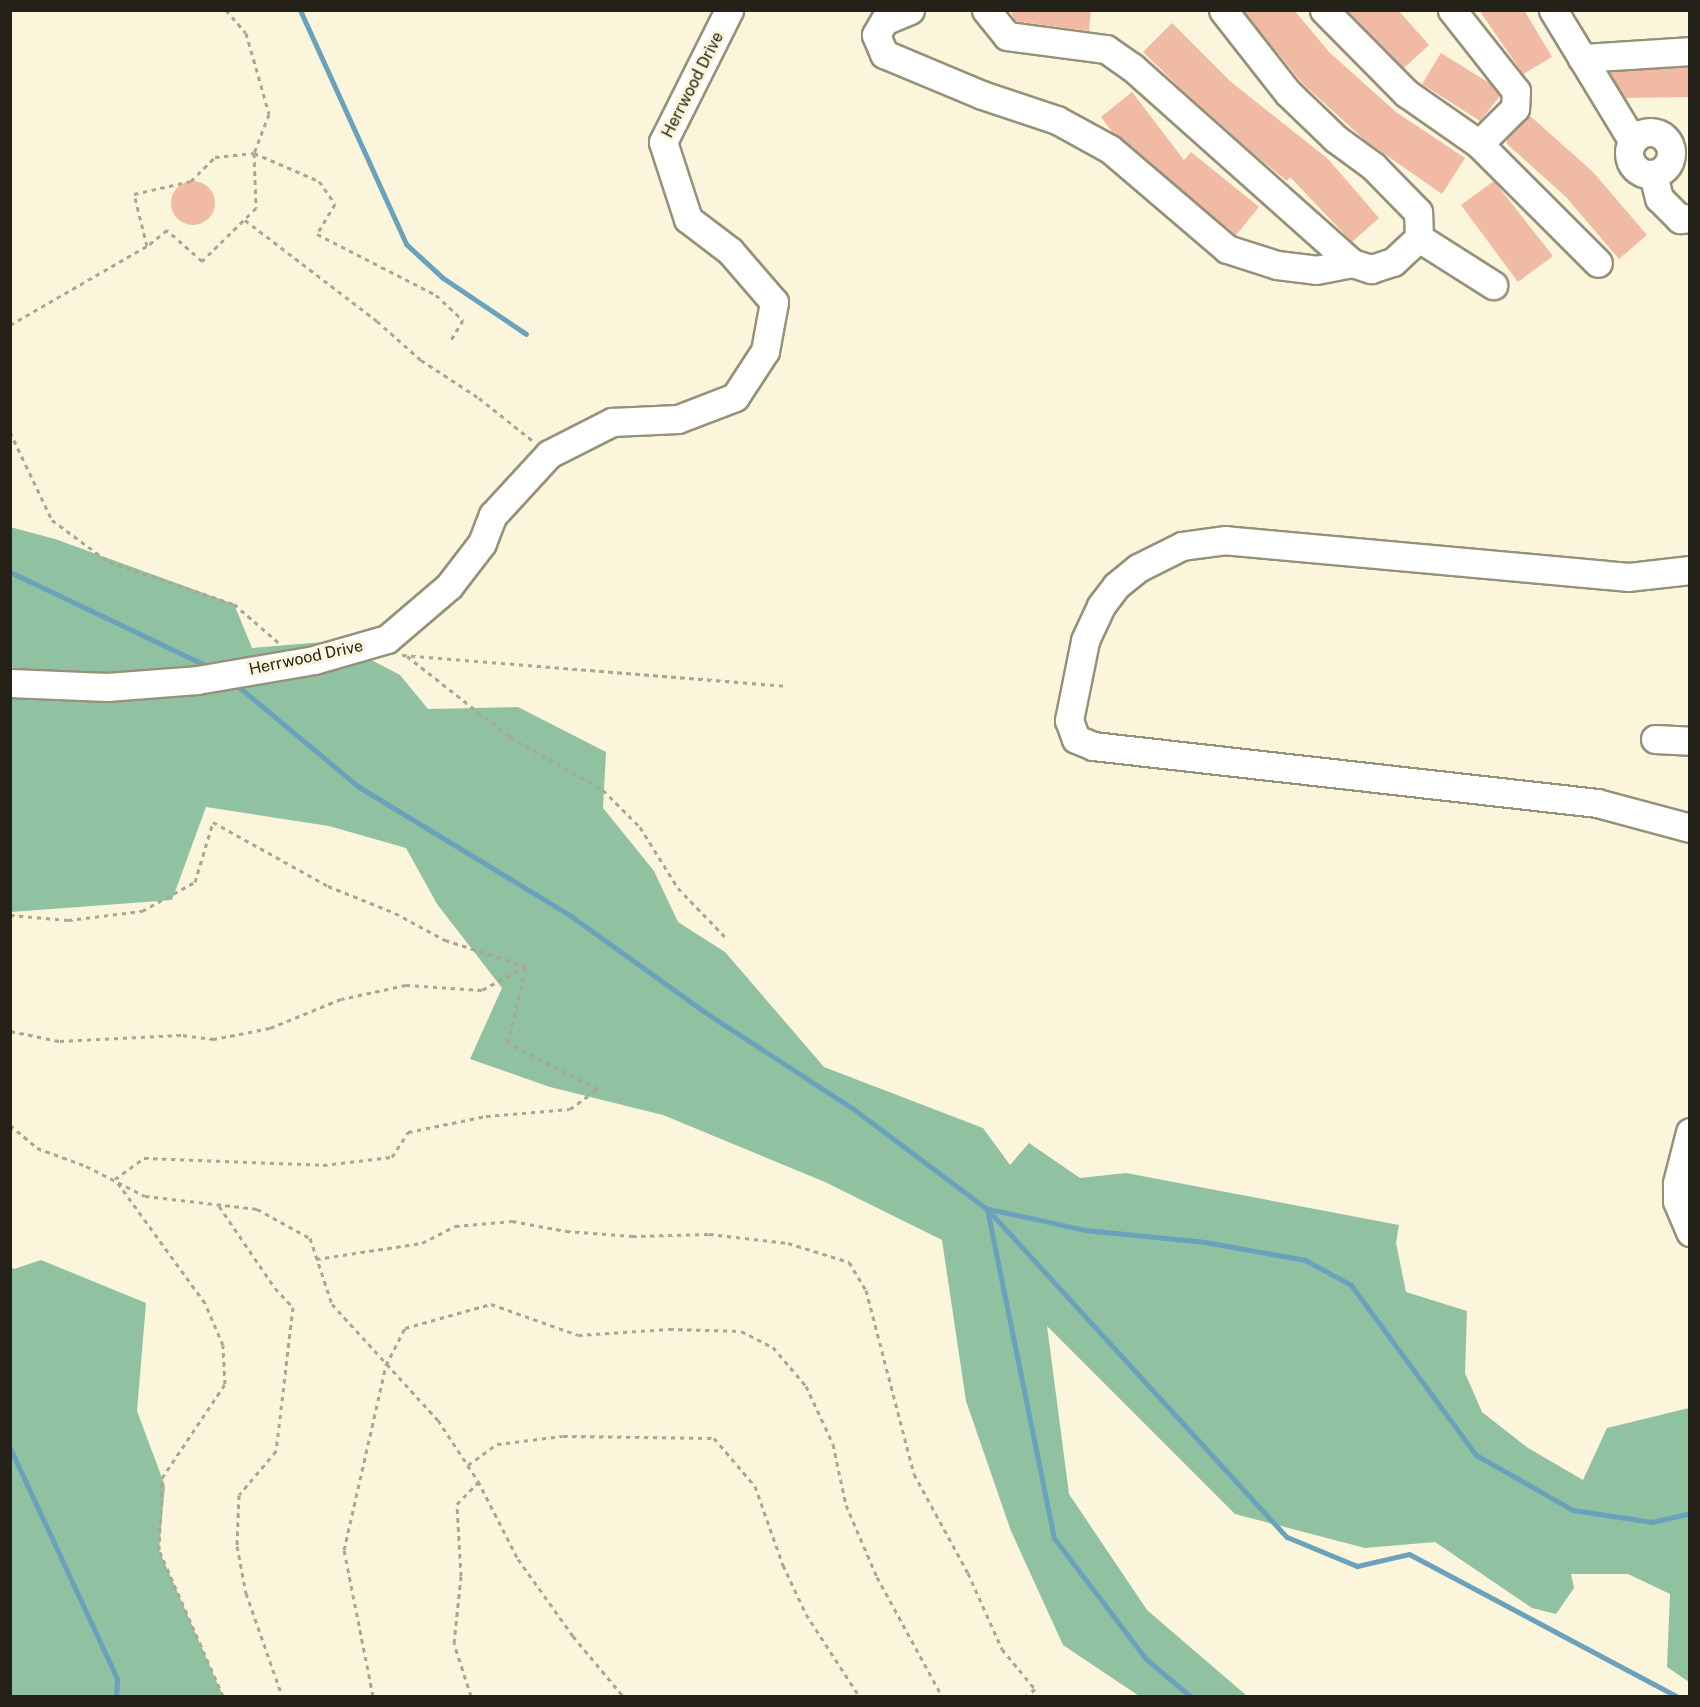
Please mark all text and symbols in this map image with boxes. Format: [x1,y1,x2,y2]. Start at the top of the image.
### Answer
street label: Herrwood Drive [658,29,728,141]
street label: Herrwood Drive [247,637,365,679]

